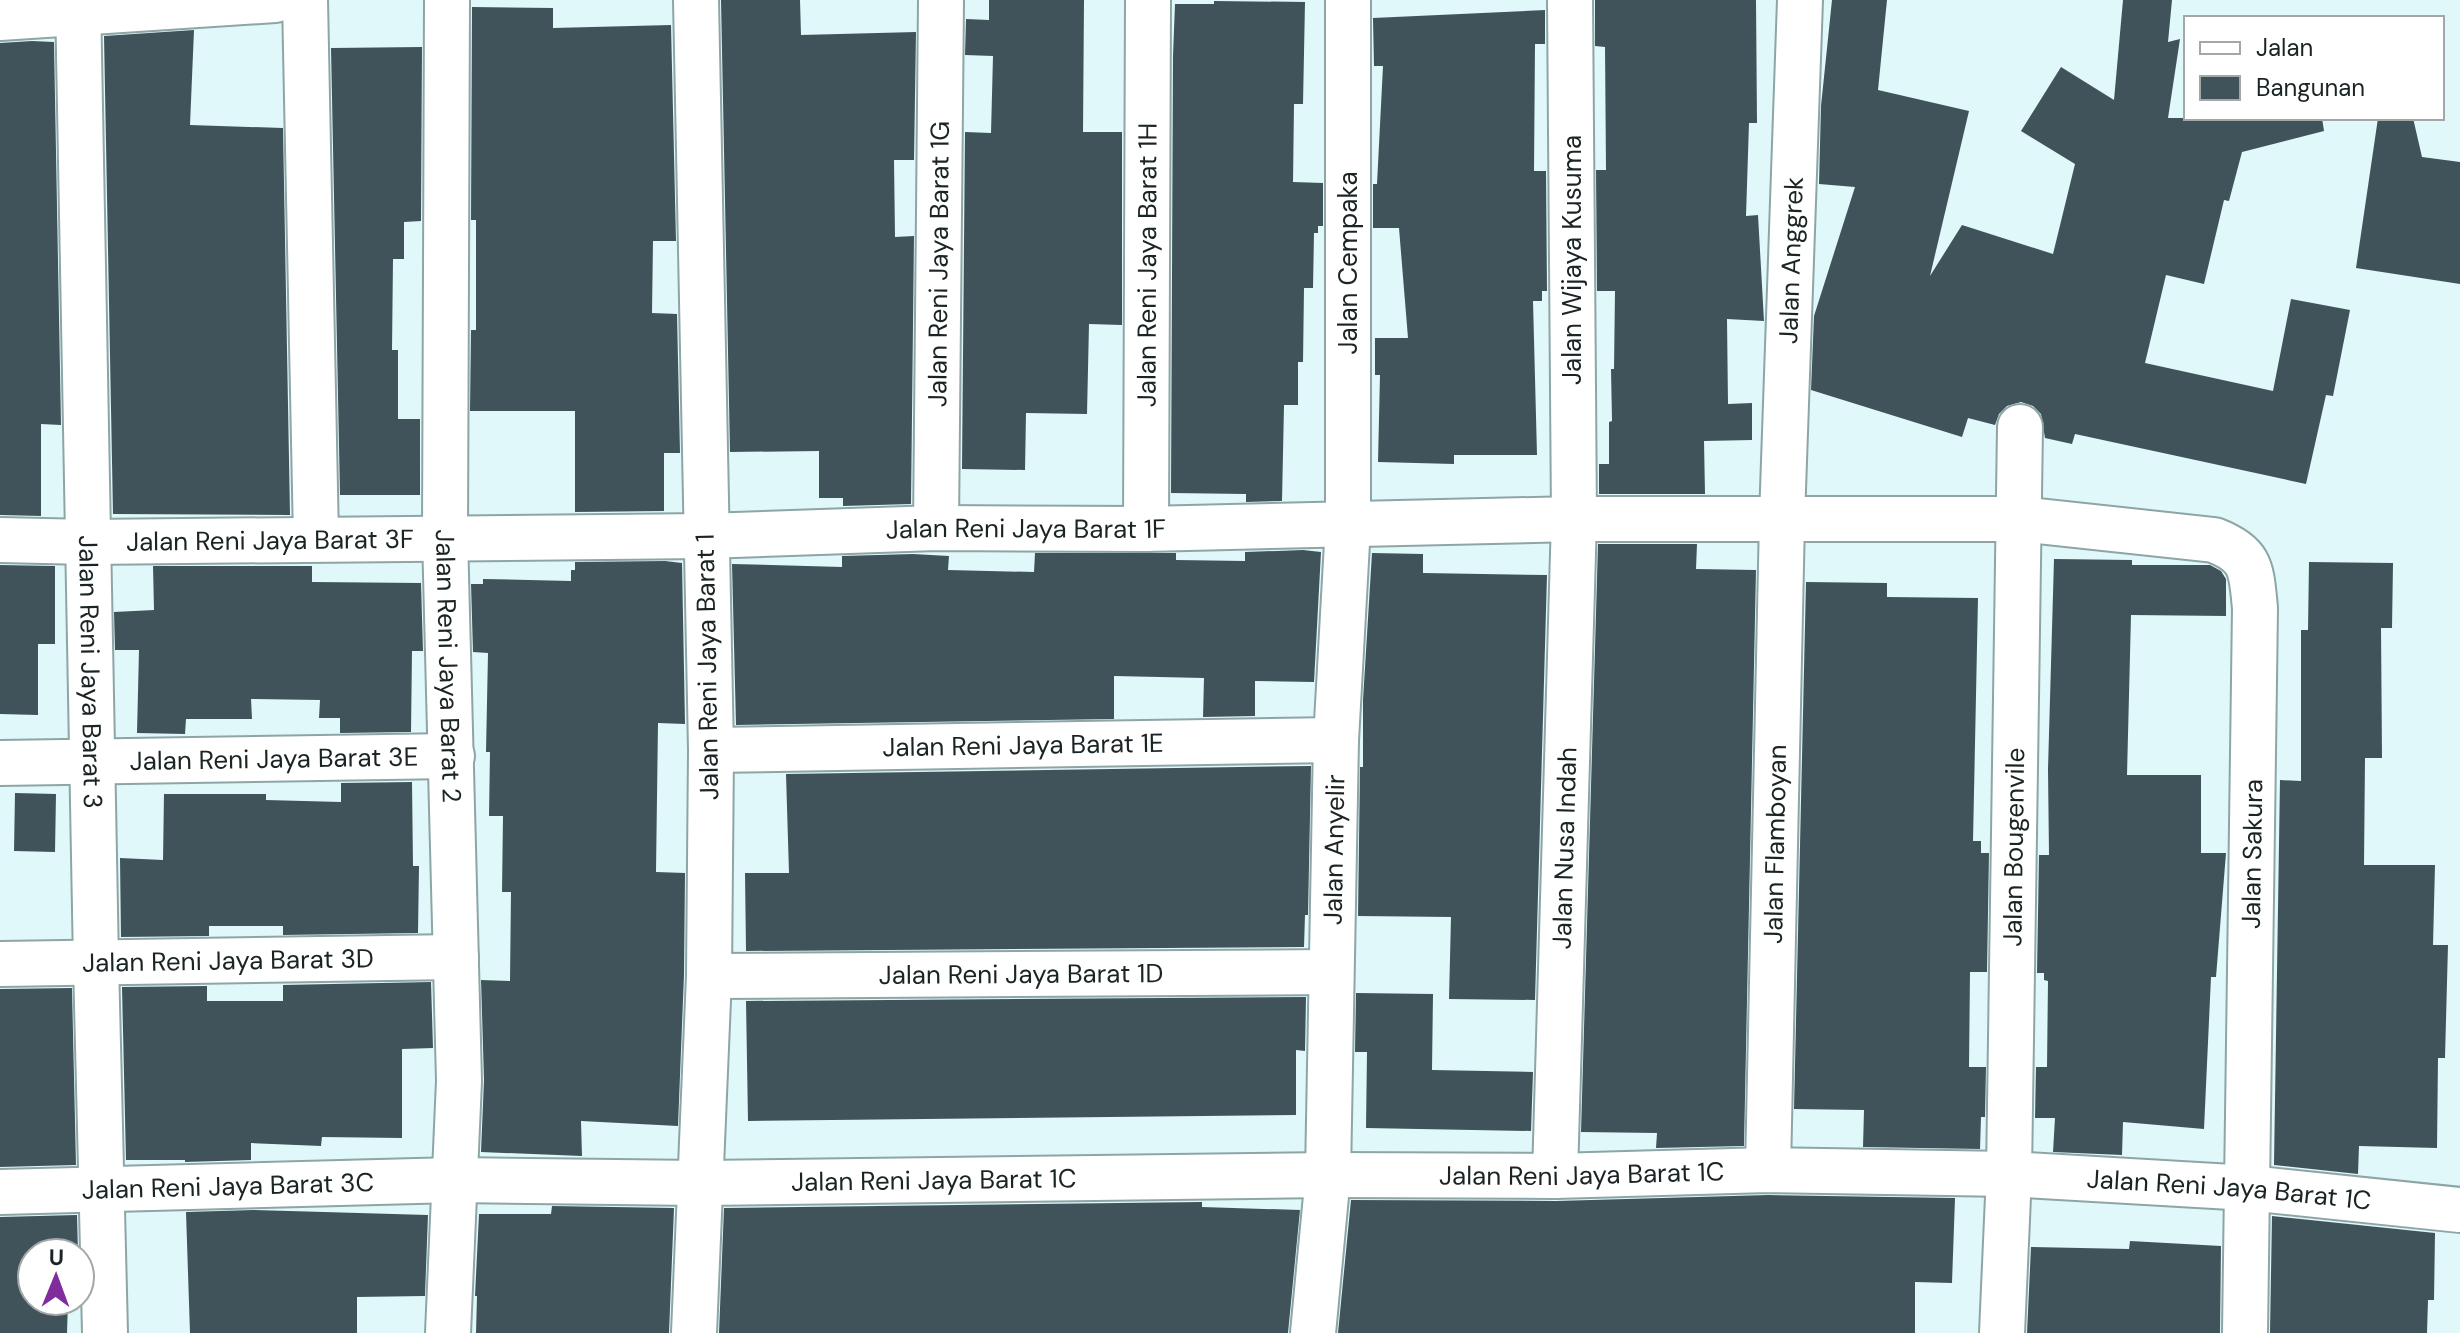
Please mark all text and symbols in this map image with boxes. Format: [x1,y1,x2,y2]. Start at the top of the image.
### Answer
legend [2184,16,2444,120]
text: Jalan [2256,32,2313,63]
text: Bangunan [2256,72,2365,103]
street label: Jalan Reni Jaya Barat 1G [920,121,957,407]
street label: Jalan Reni Jaya Barat 1H [1129,123,1165,407]
street label: Jalan Wijaya Kusuma [1555,135,1589,385]
street label: Jalan Cempaka [1331,171,1365,355]
street label: Jalan Anggrek [1771,176,1811,344]
street label: Jalan Reni Jaya Barat 1F [885,511,1167,547]
street label: Jalan Reni Jaya Barat 3F [126,522,414,559]
street label: Jalan Reni Jaya Barat 2 [428,529,469,803]
street label: Jalan Reni Jaya Barat 1 [688,534,726,800]
street label: Jalan Reni Jaya Barat 3 [71,535,110,809]
street label: Jalan Reni Jaya Barat 1E [882,726,1164,764]
street label: Jalan Reni Jaya Barat 3E [129,740,418,778]
street label: Jalan Flamboyan [1756,744,1794,944]
street label: Jalan Nusa Indah [1545,746,1584,950]
street label: Jalan Bougenvile [1995,747,2032,947]
street label: Jalan Anyelir [1316,774,1352,925]
street label: Jalan Sakura [2234,779,2270,929]
street label: Jalan Reni Jaya Barat 3D [82,941,374,980]
street label: Jalan Reni Jaya Barat 1D [879,956,1163,992]
street label: Jalan Reni Jaya Barat 1C [1439,1154,1725,1193]
street label: Jalan Reni Jaya Barat 1C [791,1161,1077,1199]
street label: Jalan Reni Jaya Barat 1C [2086,1162,2373,1218]
street label: Jalan Reni Jaya Barat 3C [81,1165,375,1207]
north arrow [16,1237,96,1317]
text: U [49,1243,64,1272]

